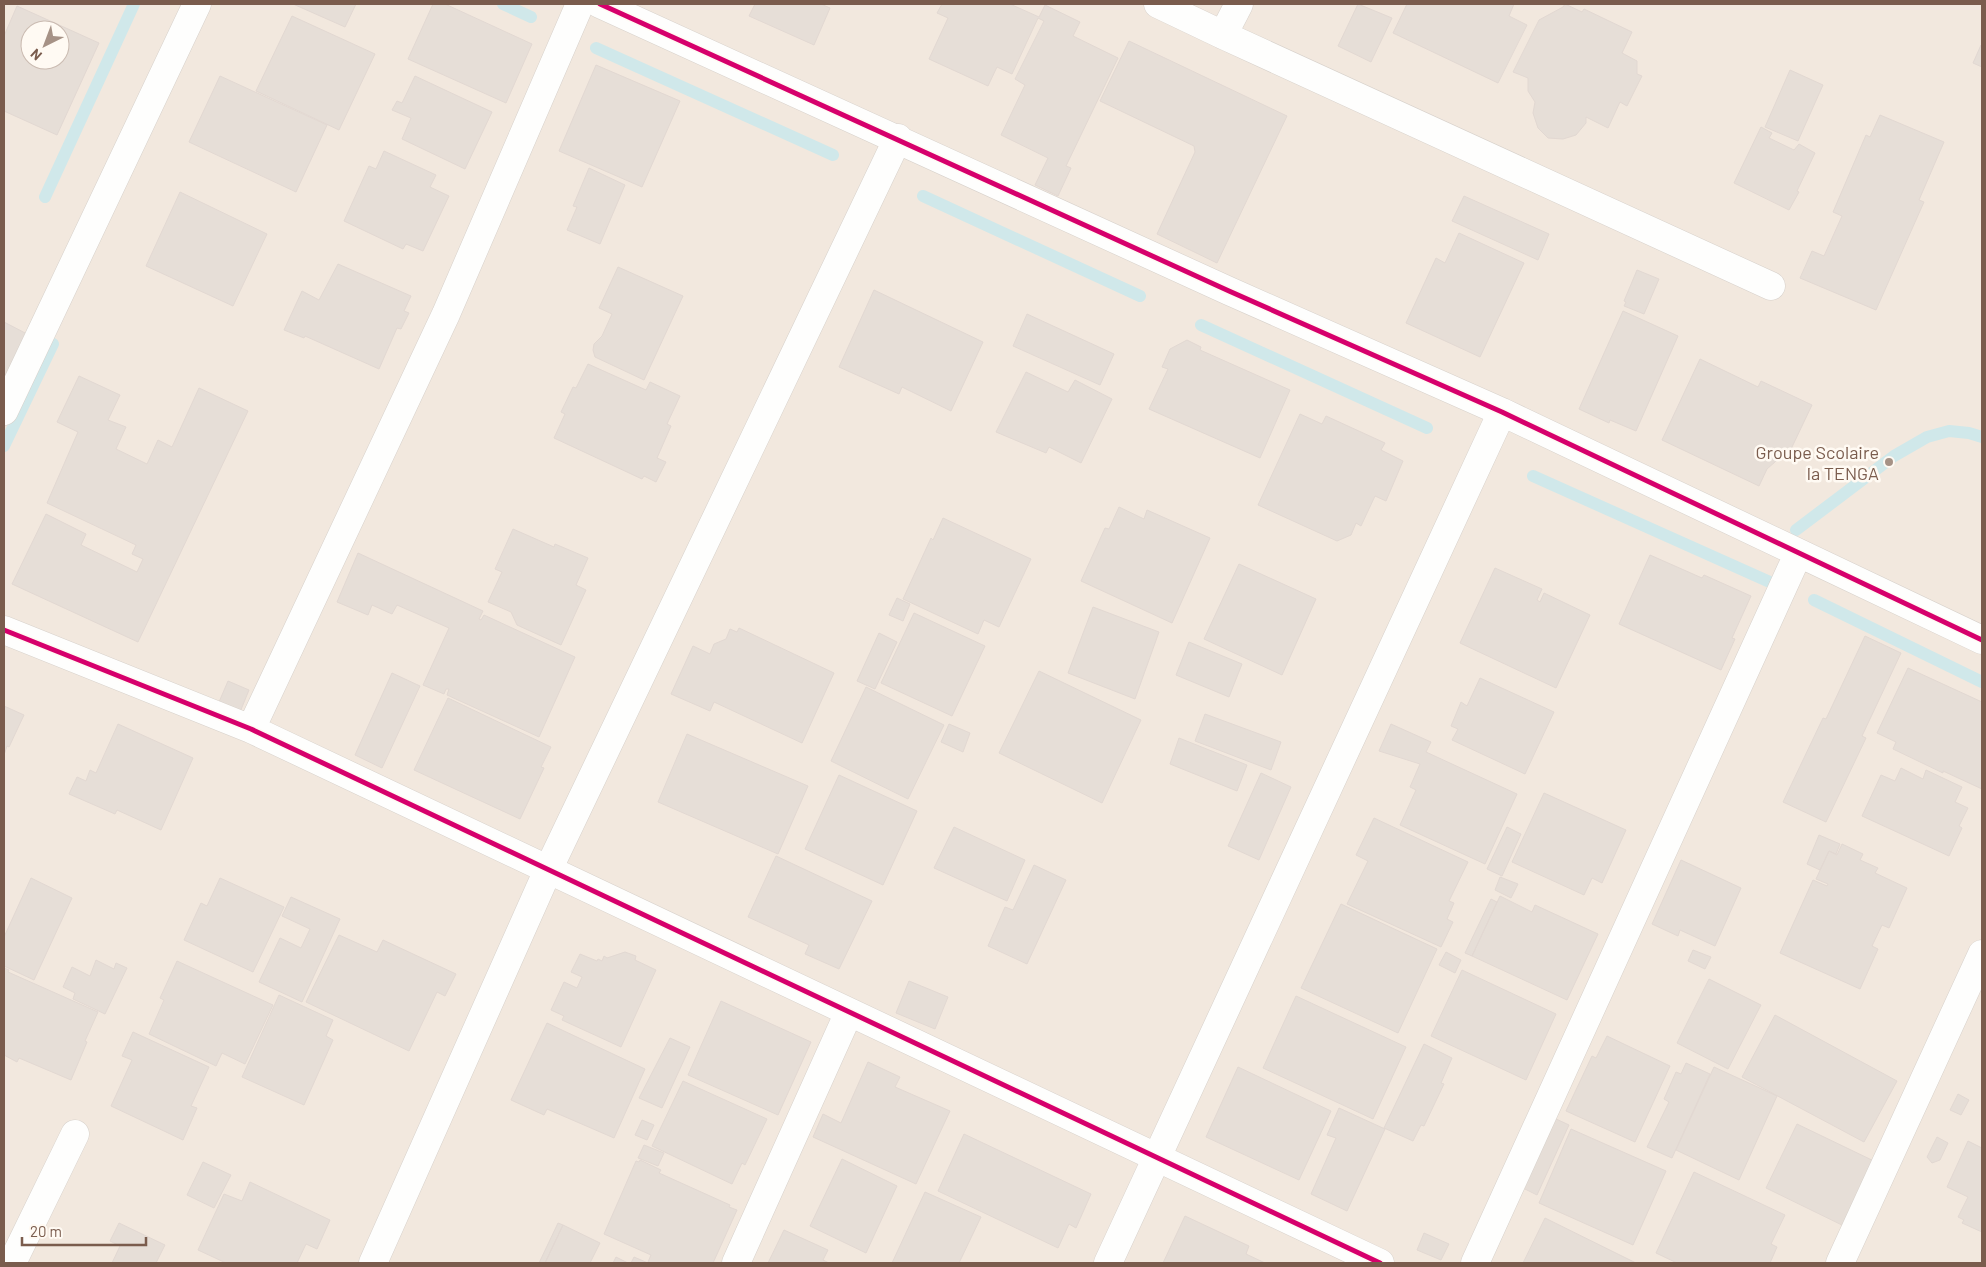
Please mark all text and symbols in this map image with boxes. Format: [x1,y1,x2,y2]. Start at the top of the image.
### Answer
north arrow [20,20,70,70]
text: N [27,46,45,64]
place label: Groupe Scolaire la TENGA [1755,441,1879,484]
marker: Groupe Scolaire la TENGA [1883,456,1895,468]
scale bar [22,1214,146,1246]
text: 20 m [30,1222,62,1240]

